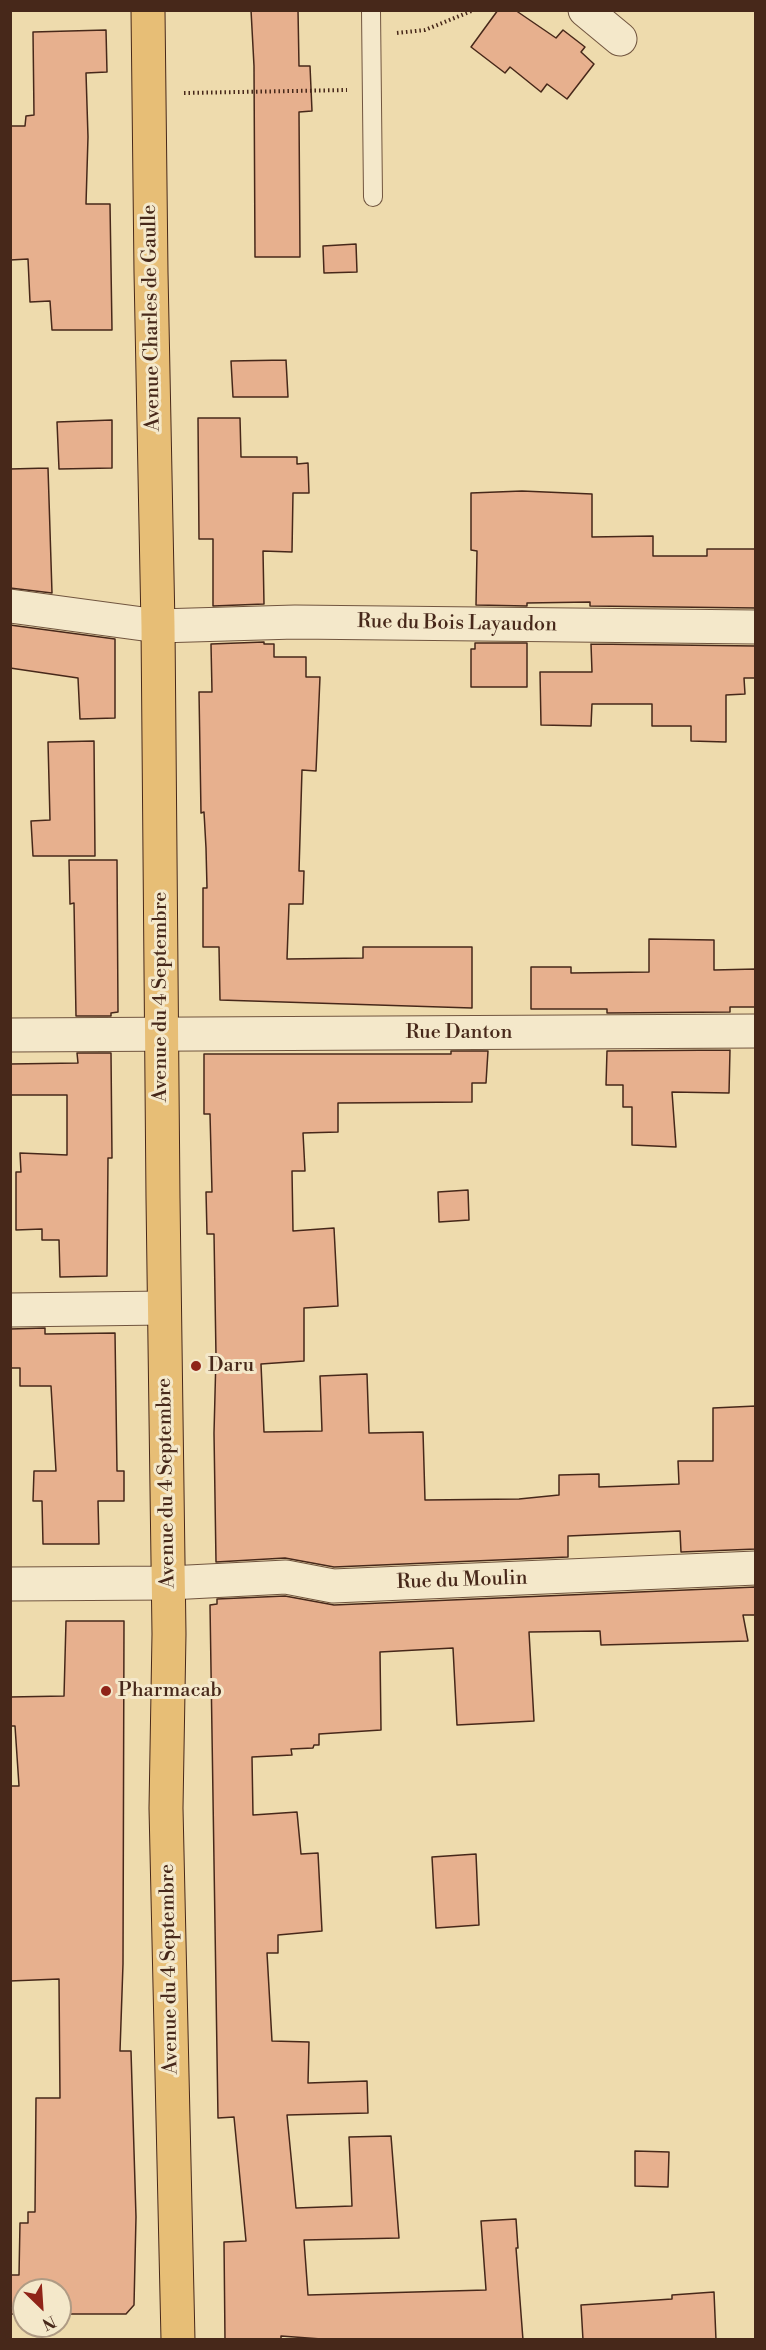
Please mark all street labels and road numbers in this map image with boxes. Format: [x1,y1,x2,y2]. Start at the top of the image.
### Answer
street label: Avenue Charles de Gaulle [138,204,166,432]
street label: Rue du Bois Layaudon [357,610,557,638]
street label: Avenue du 4 Septembre [149,892,173,1102]
street label: Rue Danton [405,1021,513,1045]
street label: Avenue du 4 Septembre [153,1378,181,1588]
street label: Rue du Moulin [396,1567,528,1595]
street label: Avenue du 4 Septembre [156,1864,184,2074]

